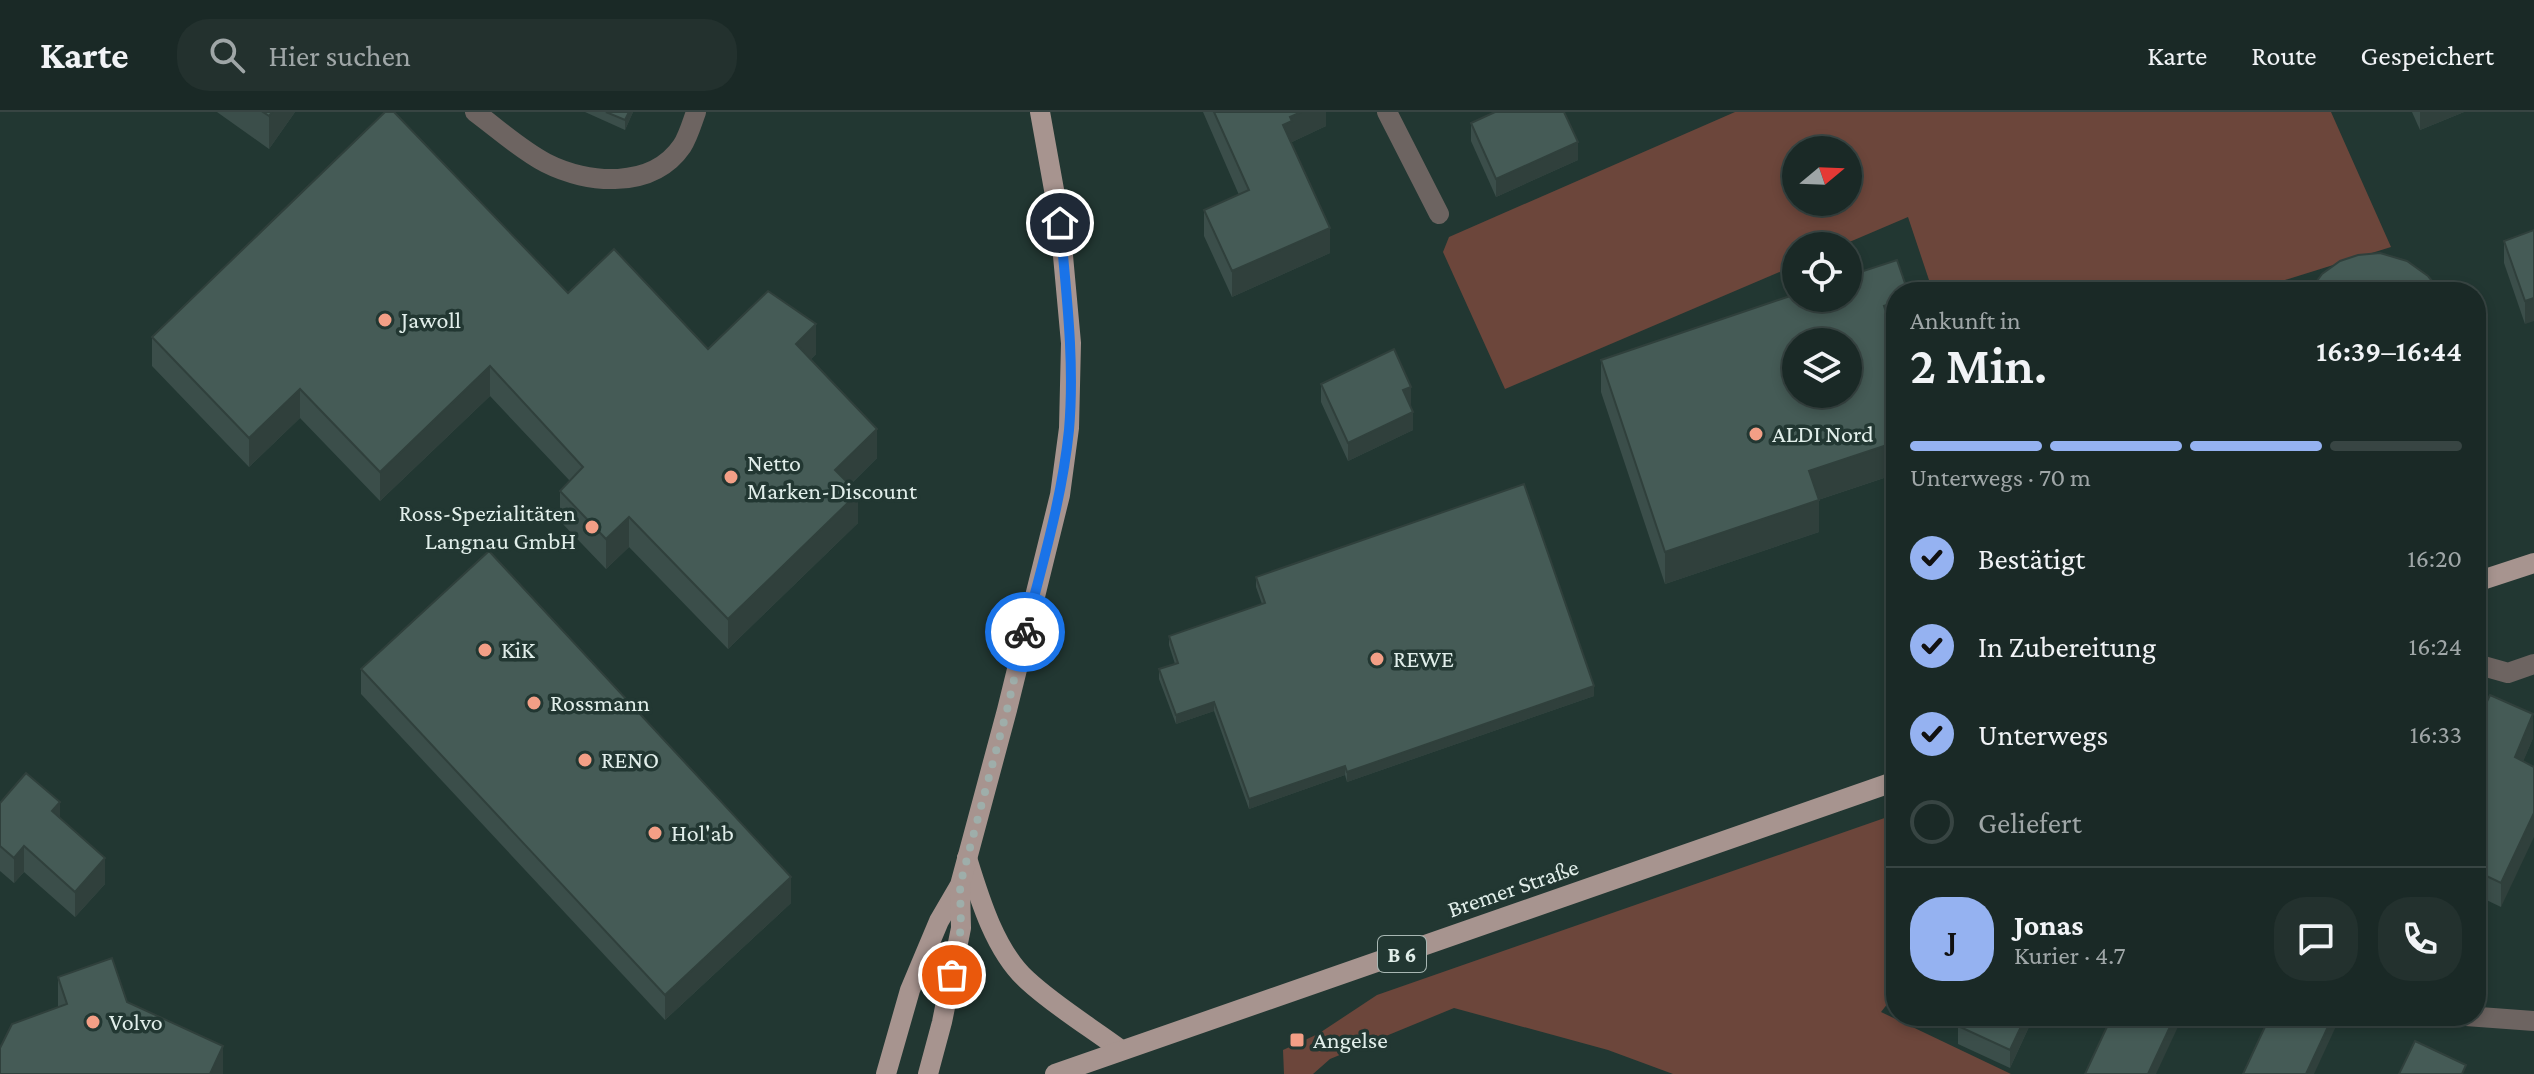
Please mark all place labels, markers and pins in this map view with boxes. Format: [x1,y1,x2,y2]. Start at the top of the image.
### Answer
pin [1026,189,1094,257]
place label: Jawoll [399,306,461,333]
marker: Jawoll [376,311,394,329]
place label: ALDI Nord [1772,420,1874,447]
marker: ALDI Nord [1747,425,1765,443]
place label: Netto Marken-Discount [747,449,918,504]
marker: Netto Marken-Discount [722,468,740,486]
place label: Ross-Spezialitäten Langnau GmbH [399,499,576,554]
marker: Ross-Spezialitäten Langnau GmbH [583,518,601,536]
place label: KiK [501,636,535,663]
marker: KiK [476,641,494,659]
place label: REWE [1393,645,1454,672]
marker: REWE [1368,650,1386,668]
place label: Rossmann [550,689,650,716]
marker: Rossmann [525,694,543,712]
place label: RENO [601,746,659,773]
marker: RENO [576,751,594,769]
place label: Hol'ab [671,819,734,846]
marker: Hol'ab [646,824,664,842]
pin [918,941,986,1009]
place label: Volvo [109,1008,163,1035]
marker: Volvo [84,1013,102,1031]
place label: Angelse [1313,1026,1388,1053]
marker: Angelse [1288,1031,1306,1049]

